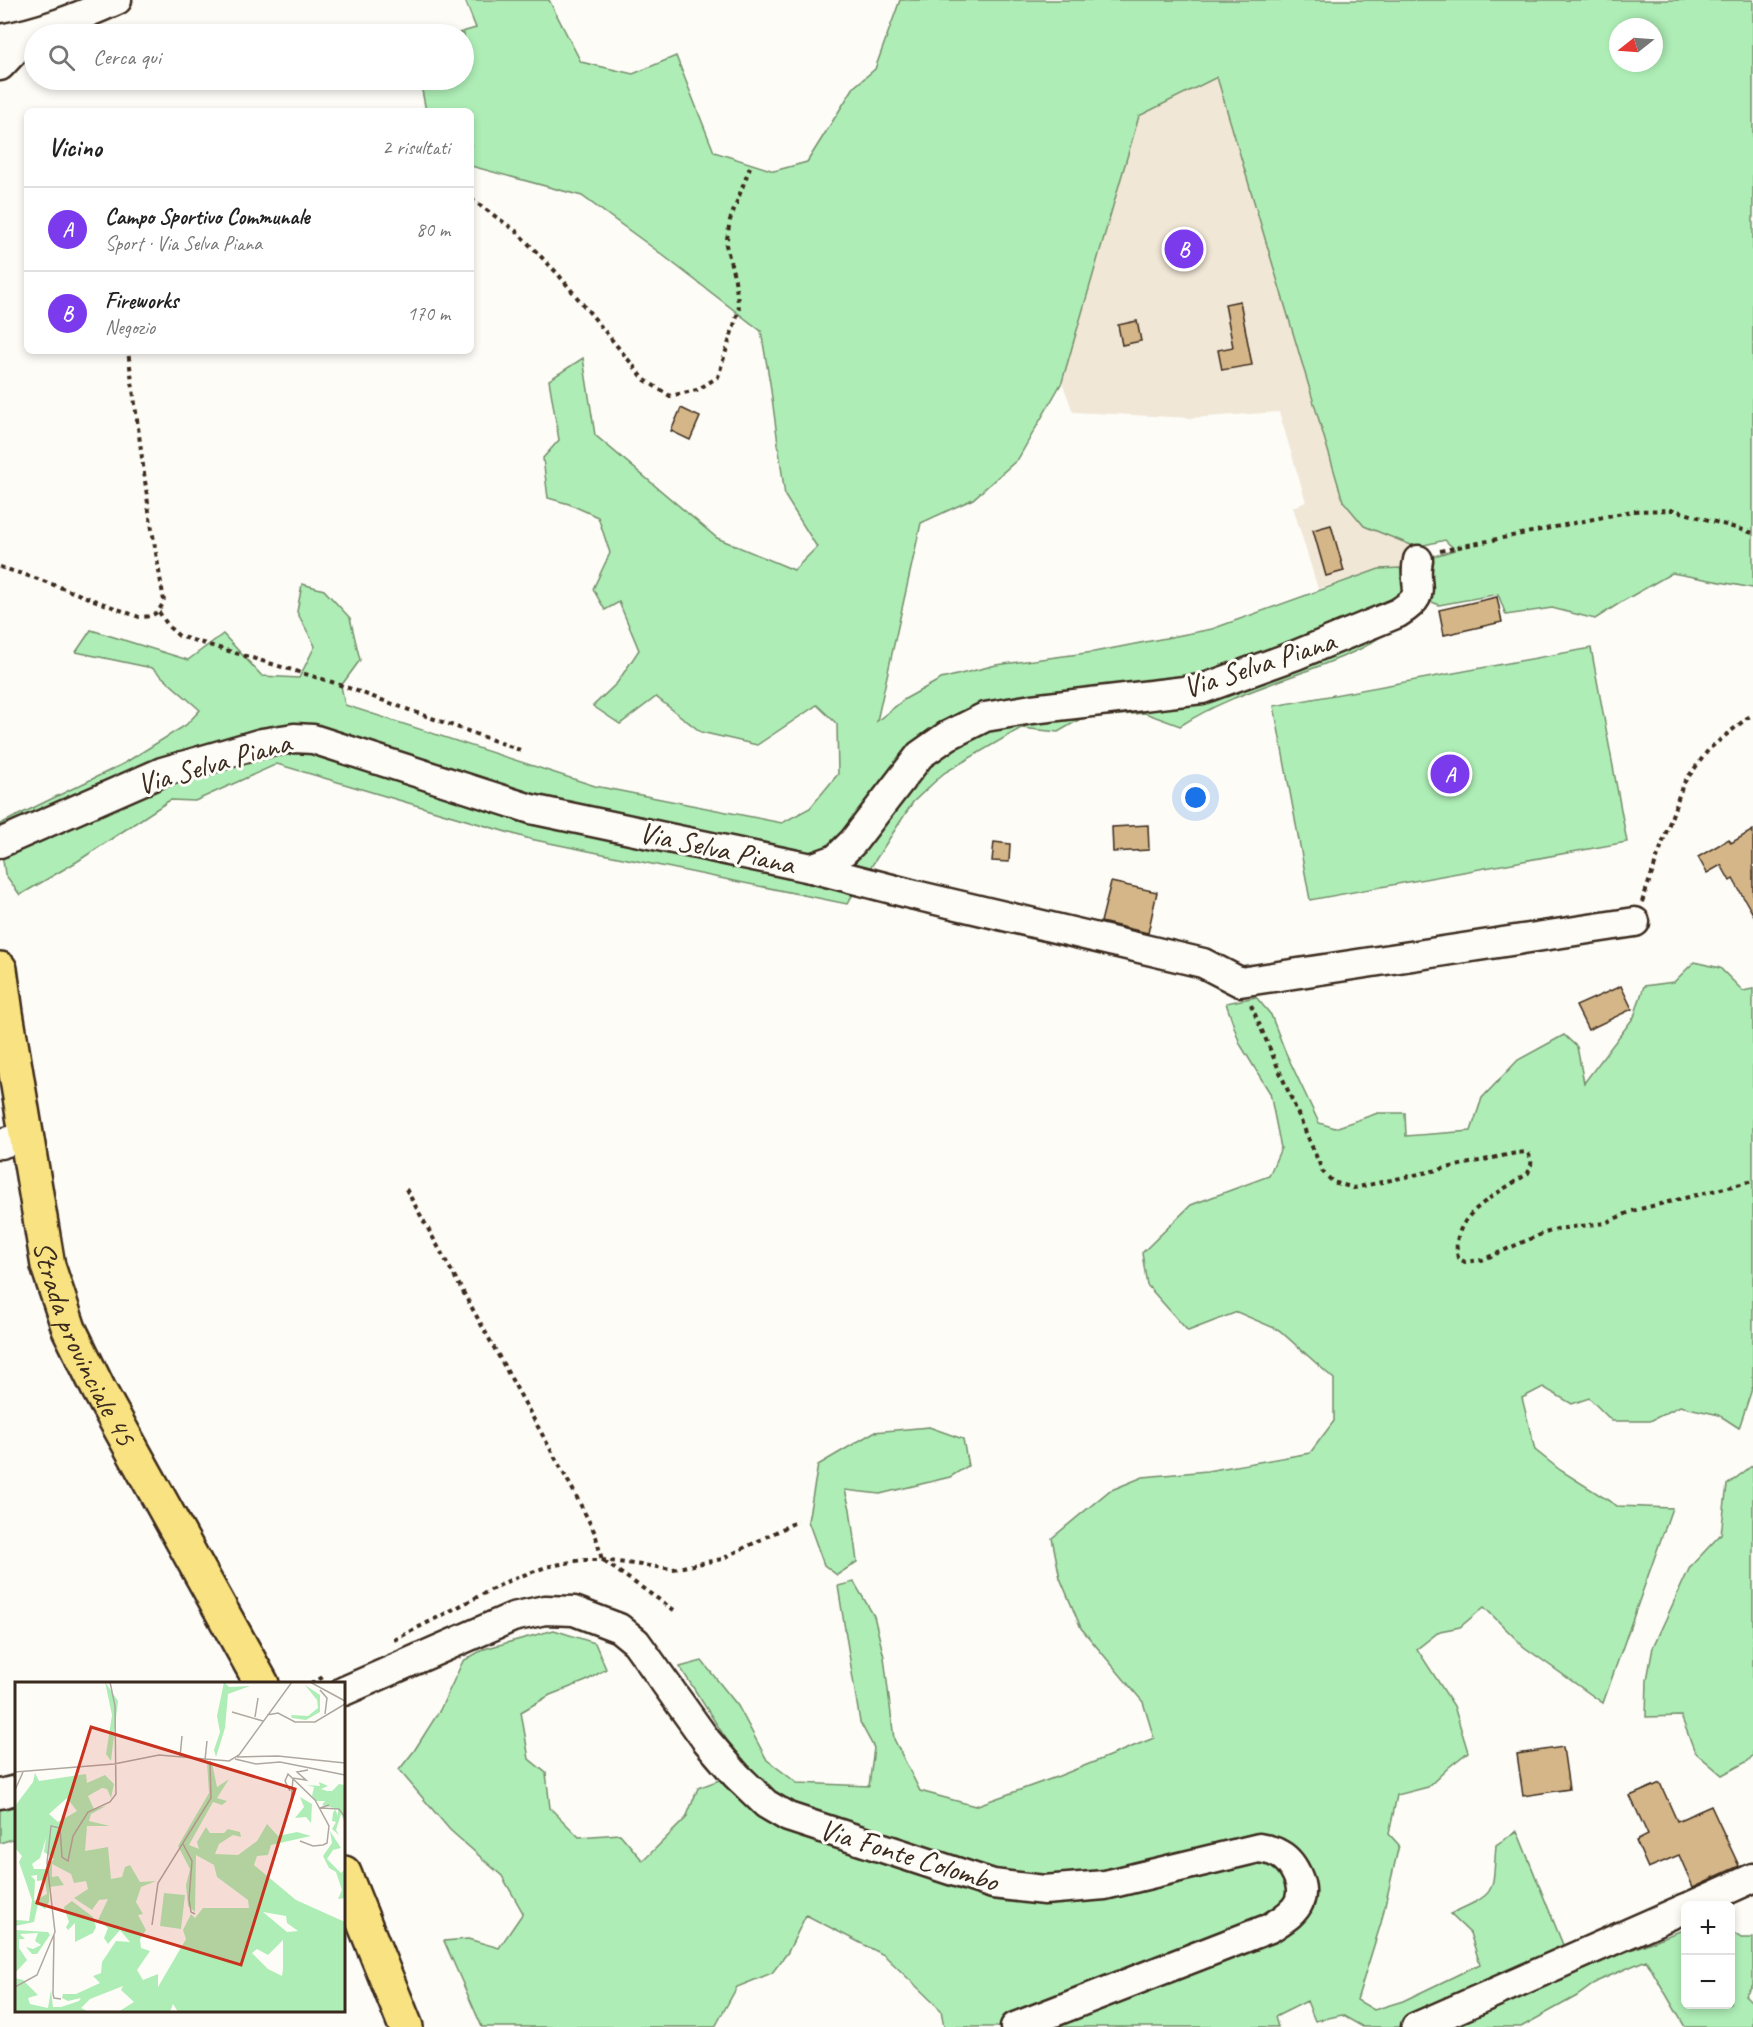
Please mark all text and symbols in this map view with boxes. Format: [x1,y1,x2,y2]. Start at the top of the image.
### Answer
north arrow [1609,18,1663,72]
search box [24,24,474,90]
icon: search [45,41,78,74]
text: Cerca qui [93,43,161,71]
text: Vicino [48,131,102,164]
text: 2 risultati [382,135,450,160]
text: Campo Sportivo Communale [105,203,310,231]
text: A [62,217,73,242]
text: 80 m [416,217,450,242]
pin: B [1164,226,1204,272]
text: Sport · Via Selva Piana [105,231,262,256]
text: Fireworks [105,287,178,315]
text: B [62,301,73,326]
text: 170 m [407,301,450,326]
text: Negozio [105,315,155,340]
street label: Via Selva Piana [1178,621,1342,706]
street label: Via Selva Piana [133,722,297,803]
pin: A [1430,752,1470,796]
your location [1181,783,1210,812]
street label: Via Selva Piana [636,813,800,883]
street label: Strada provinciale 45 [25,1239,146,1453]
inset map [15,1682,345,2012]
street label: Via Fonte Colombo [815,1810,1004,1901]
map controls [1681,1901,1735,2009]
button: + [1681,1901,1735,1955]
button: − [1681,1955,1735,2009]

